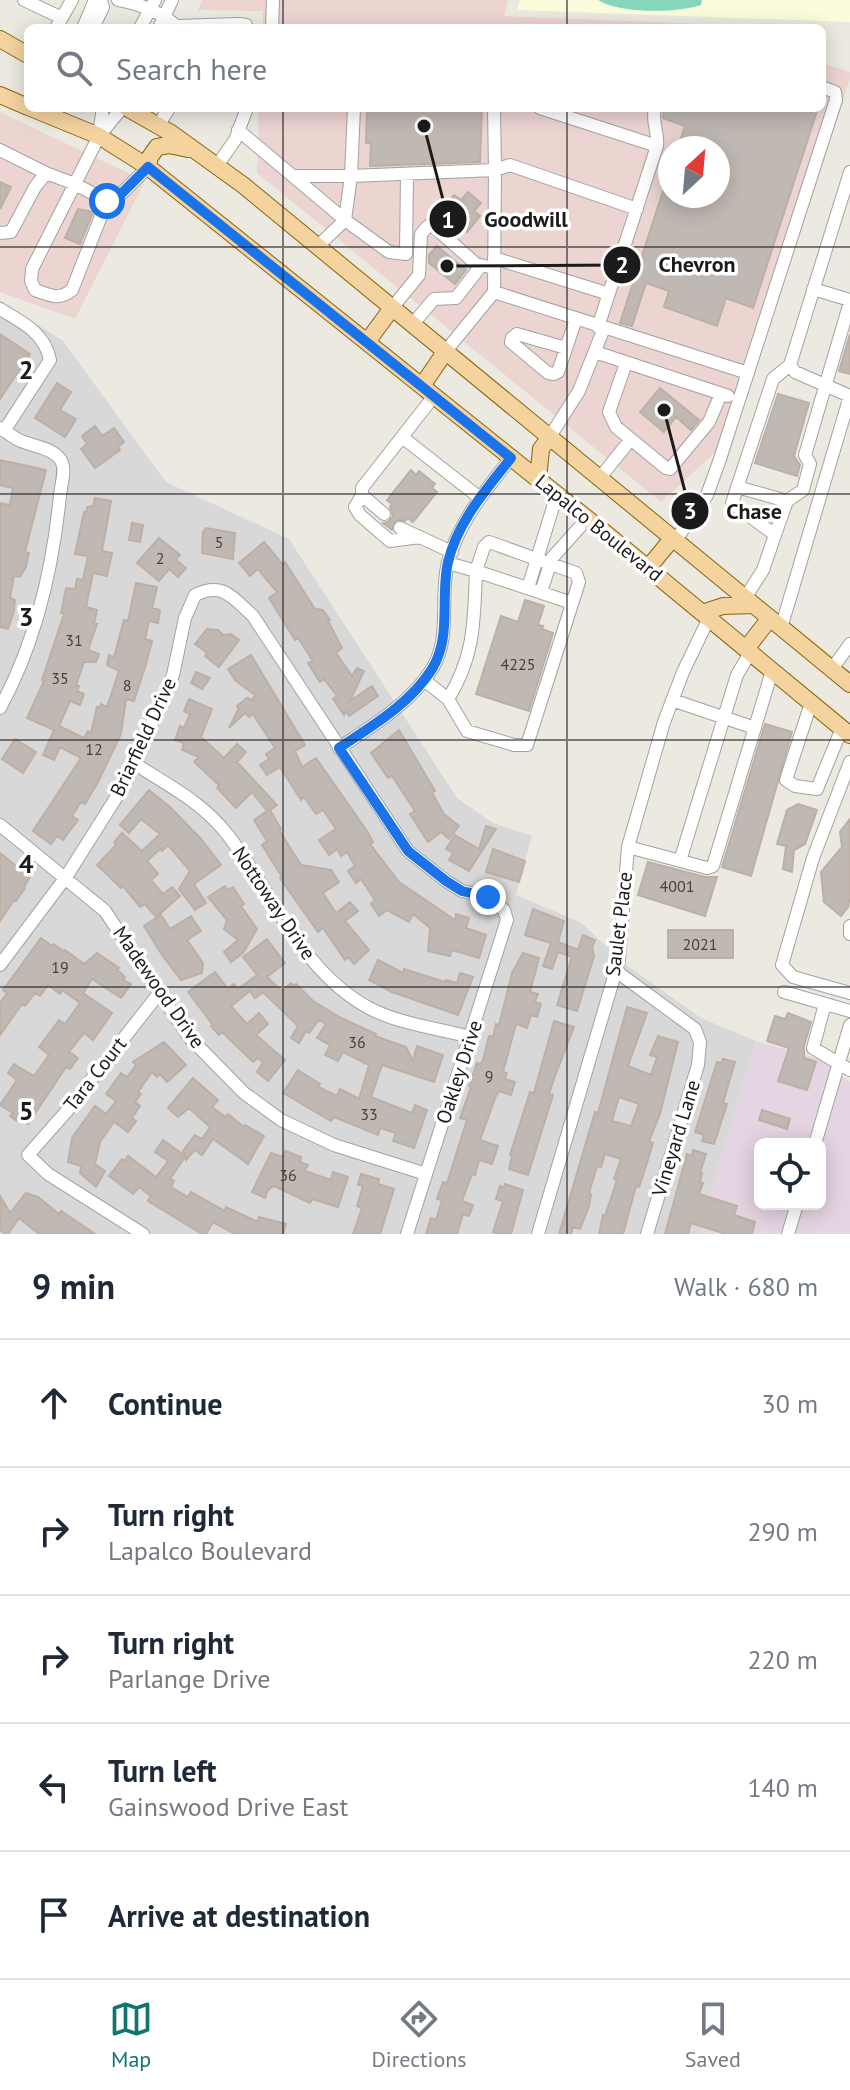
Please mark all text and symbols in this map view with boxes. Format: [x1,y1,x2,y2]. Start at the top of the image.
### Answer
search box [24,24,826,112]
icon: search [52,46,96,90]
text: Search here [116,49,267,88]
north arrow [658,136,730,208]
route start [89,183,125,219]
callout: Goodwill [428,196,583,242]
text: 1 [441,204,455,235]
text: Goodwill [484,205,568,233]
callout: Chevron [602,242,751,288]
text: 2 [615,249,629,280]
text: Chevron [658,250,736,278]
text: 2 [19,353,33,386]
street label: Lapalco Boulevard [530,469,668,587]
callout: Chase [670,488,797,534]
text: 3 [683,495,697,526]
text: Chase [726,497,782,525]
house number: 5 [215,532,223,552]
house number: 2 [156,548,164,568]
text: 3 [19,600,33,633]
house number: 31 [65,630,83,650]
house number: 4225 [501,654,535,674]
house number: 35 [51,668,69,688]
street label: Briarfield Drive [104,673,182,801]
house number: 8 [123,675,131,695]
house number: 12 [85,739,103,759]
street label: Nottoway Drive [226,841,322,965]
text: 4 [19,847,34,880]
street label: Saulet Place [600,870,638,978]
house number: 4001 [660,876,694,896]
route end [470,879,506,915]
street label: Madewood Drive [107,921,211,1053]
house number: 2021 [683,934,717,954]
house number: 19 [51,957,69,977]
street label: Oakley Drive [430,1017,488,1127]
street label: Tara Court [58,1031,132,1116]
house number: 36 [348,1032,366,1052]
house number: 9 [485,1066,493,1086]
street label: Vineyard Lane [646,1077,706,1200]
text: 5 [19,1094,33,1127]
house number: 33 [360,1104,378,1124]
map controls [754,1138,826,1210]
button: locate [754,1138,826,1210]
house number: 36 [279,1165,297,1185]
text: 9 min [32,1264,115,1308]
text: Walk · 680 m [674,1270,818,1303]
icon: ahead [32,1381,76,1425]
text: Continue [108,1384,222,1423]
text: 30 m [762,1387,818,1420]
text: Turn right [108,1495,234,1534]
icon: right [32,1509,76,1553]
text: 290 m [747,1515,818,1548]
text: Lapalco Boulevard [108,1534,312,1567]
text: Turn right [108,1623,234,1662]
icon: right [32,1637,76,1681]
text: 220 m [747,1643,818,1676]
text: Parlange Drive [108,1662,270,1695]
text: Turn left [108,1751,216,1790]
icon: left [32,1765,76,1809]
text: 140 m [747,1771,818,1804]
text: Gainswood Drive East [108,1790,348,1823]
icon: arrive [32,1893,76,1937]
text: Arrive at destination [108,1896,370,1935]
tab: Map [109,1997,153,2073]
tab: Directions [371,1997,467,2073]
tab: Saved [685,1997,741,2073]

